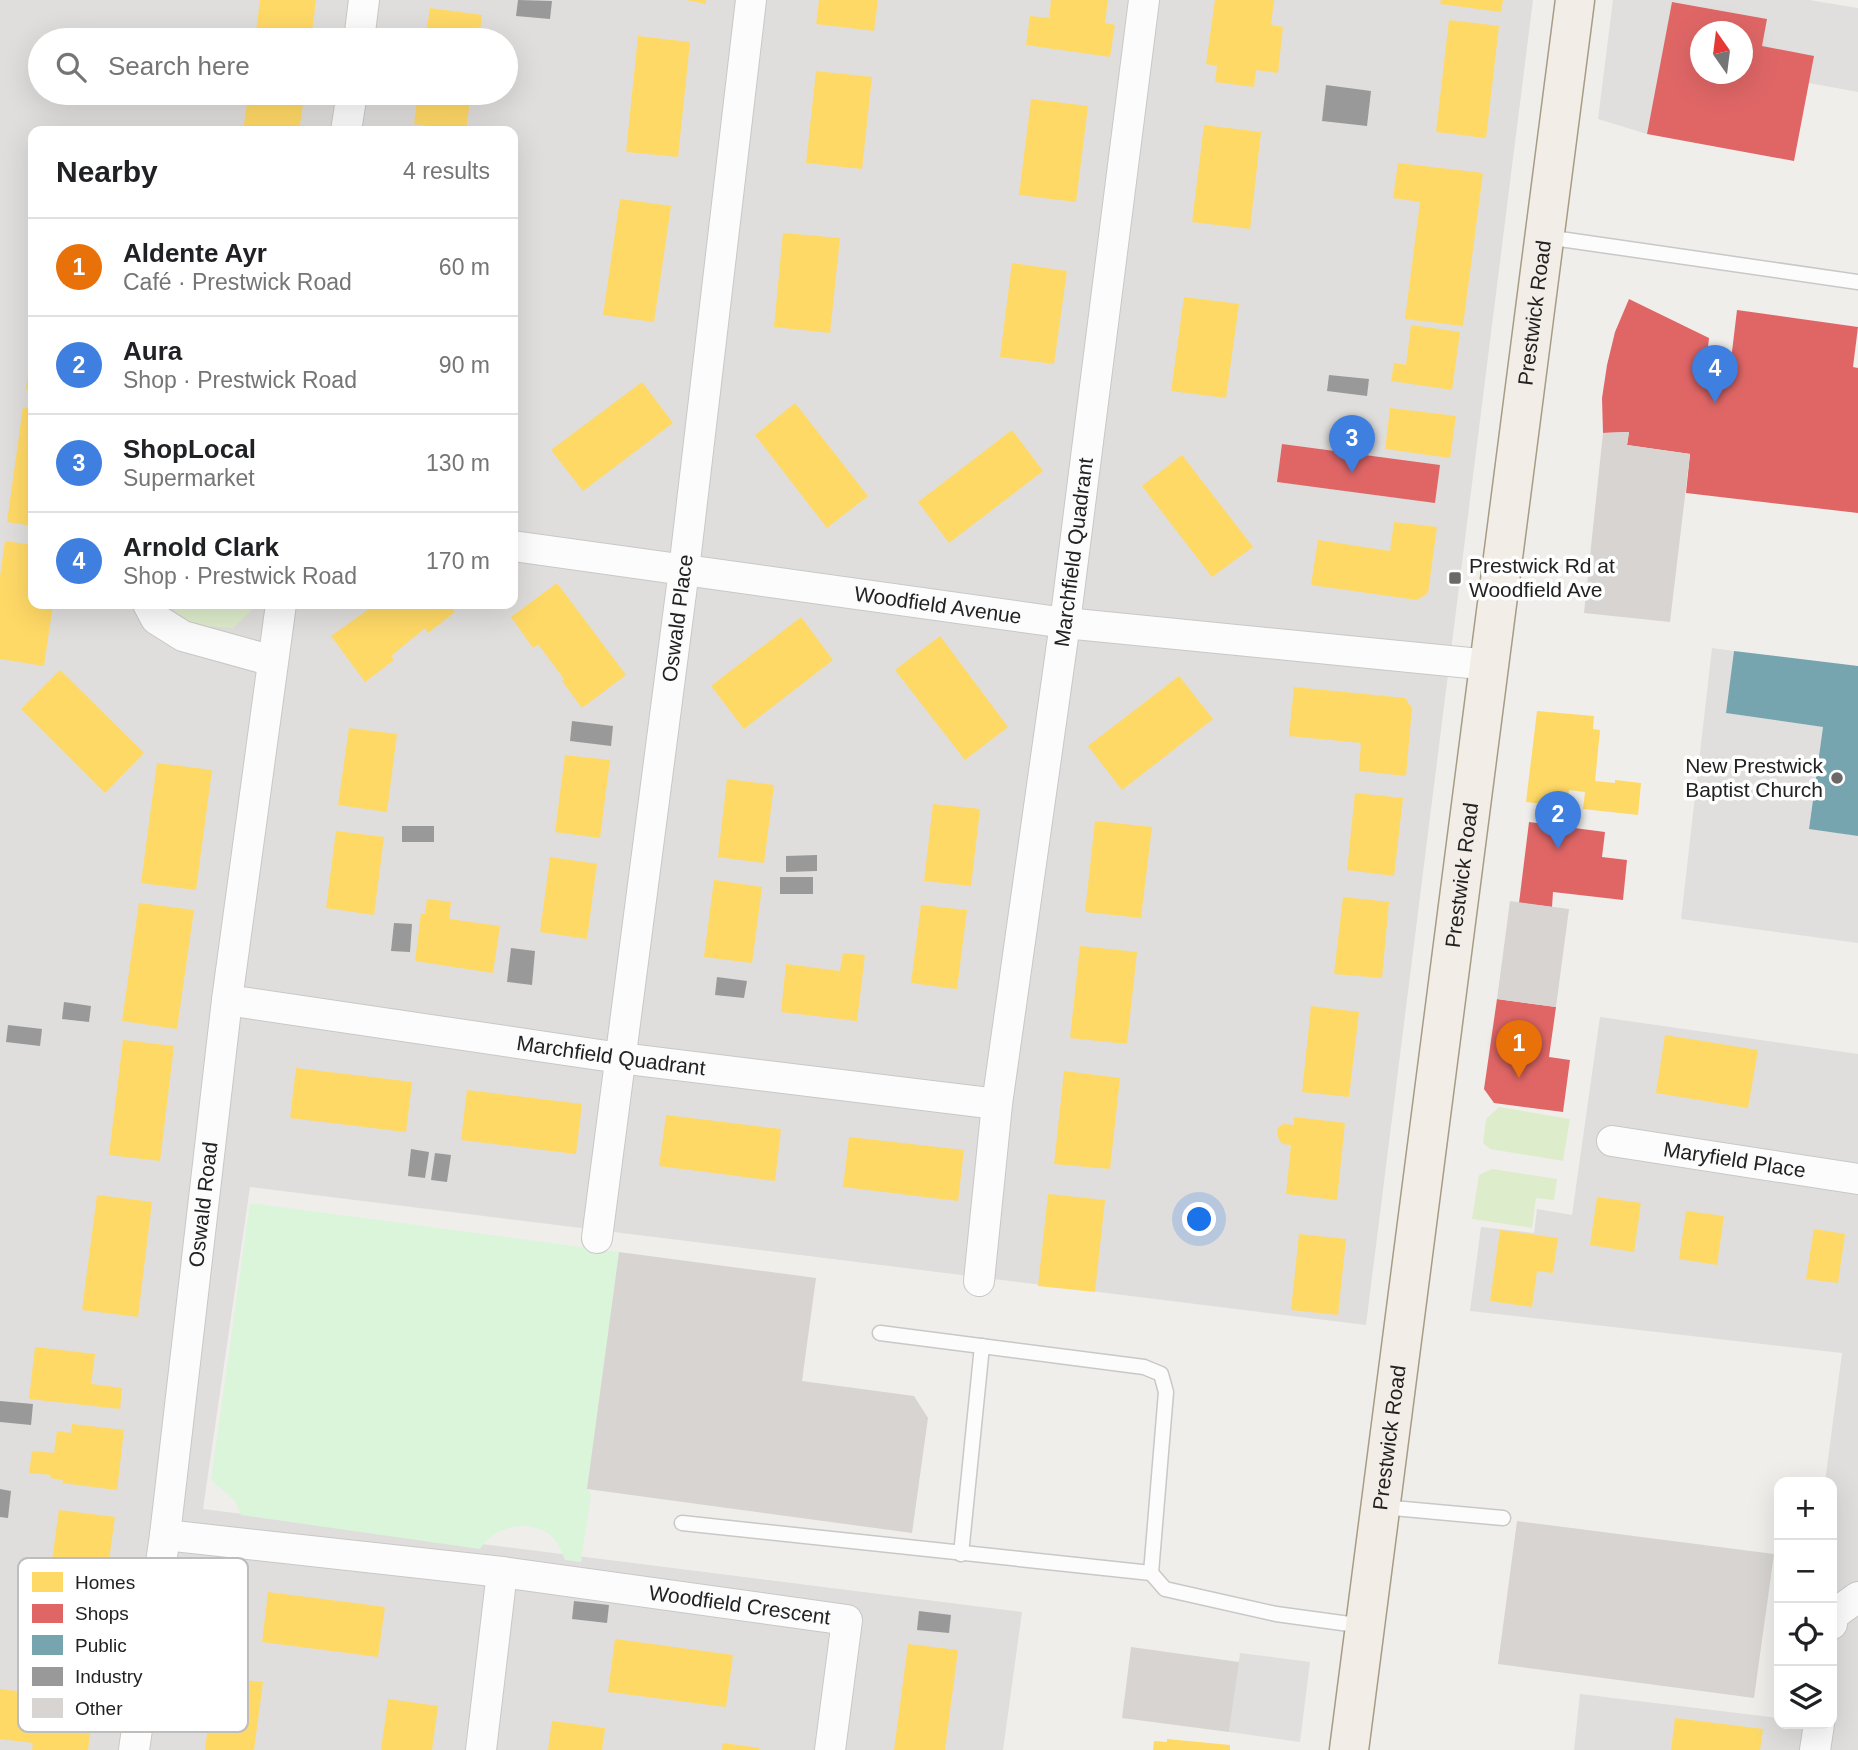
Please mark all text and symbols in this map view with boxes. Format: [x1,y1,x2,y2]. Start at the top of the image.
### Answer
north arrow [1690,21,1753,84]
search box [28,28,518,105]
icon: search [52,48,90,86]
text: Search here [108,51,250,81]
text: Nearby [56,155,158,188]
text: 4 results [403,158,490,184]
text: Aldente Ayr [123,238,267,268]
street label: Prestwick Road [1513,239,1555,387]
text: 1 [73,254,85,280]
text: 60 m [439,254,490,280]
text: Café · Prestwick Road [123,269,352,295]
text: Aura [123,336,182,366]
pin: 4 [1692,345,1738,403]
text: 2 [73,352,85,378]
text: 90 m [439,352,490,378]
text: Shop · Prestwick Road [123,367,357,393]
pin: 3 [1329,415,1375,473]
text: ShopLocal [123,434,256,464]
text: 3 [73,450,85,476]
text: 130 m [426,450,490,476]
street label: Marchfield Quadrant [1050,456,1097,648]
text: Supermarket [123,465,255,491]
text: Arnold Clark [123,532,279,562]
text: 4 [73,548,85,574]
text: 170 m [426,548,490,574]
street label: Oswald Place [658,553,697,683]
place label: Prestwick Rd at Woodfield Ave [1469,554,1615,601]
text: Shop · Prestwick Road [123,563,357,589]
marker: Prestwick Rd at Woodfield Ave [1447,570,1463,586]
street label: Woodfield Avenue [853,582,1023,628]
place label: New Prestwick Baptist Church [1685,754,1823,801]
marker: New Prestwick Baptist Church [1829,770,1845,786]
pin: 2 [1535,791,1581,849]
street label: Prestwick Road [1441,801,1482,949]
pin: 1 [1496,1020,1542,1078]
street label: Marchfield Quadrant [515,1031,707,1079]
street label: Maryfield Place [1662,1137,1807,1182]
street label: Oswald Road [184,1140,221,1268]
your location [1182,1202,1216,1236]
street label: Prestwick Road [1368,1364,1410,1511]
map controls [1774,1477,1837,1729]
button: + [1774,1477,1837,1540]
button: − [1774,1540,1837,1603]
legend [18,1558,248,1732]
text: Homes [75,1572,135,1593]
street label: Woodfield Crescent [648,1581,832,1629]
text: Shops [75,1603,129,1624]
button: locate [1774,1603,1837,1666]
text: Public [75,1635,127,1656]
text: Industry [75,1666,143,1687]
button: layers [1774,1666,1837,1729]
text: Other [75,1698,123,1719]

